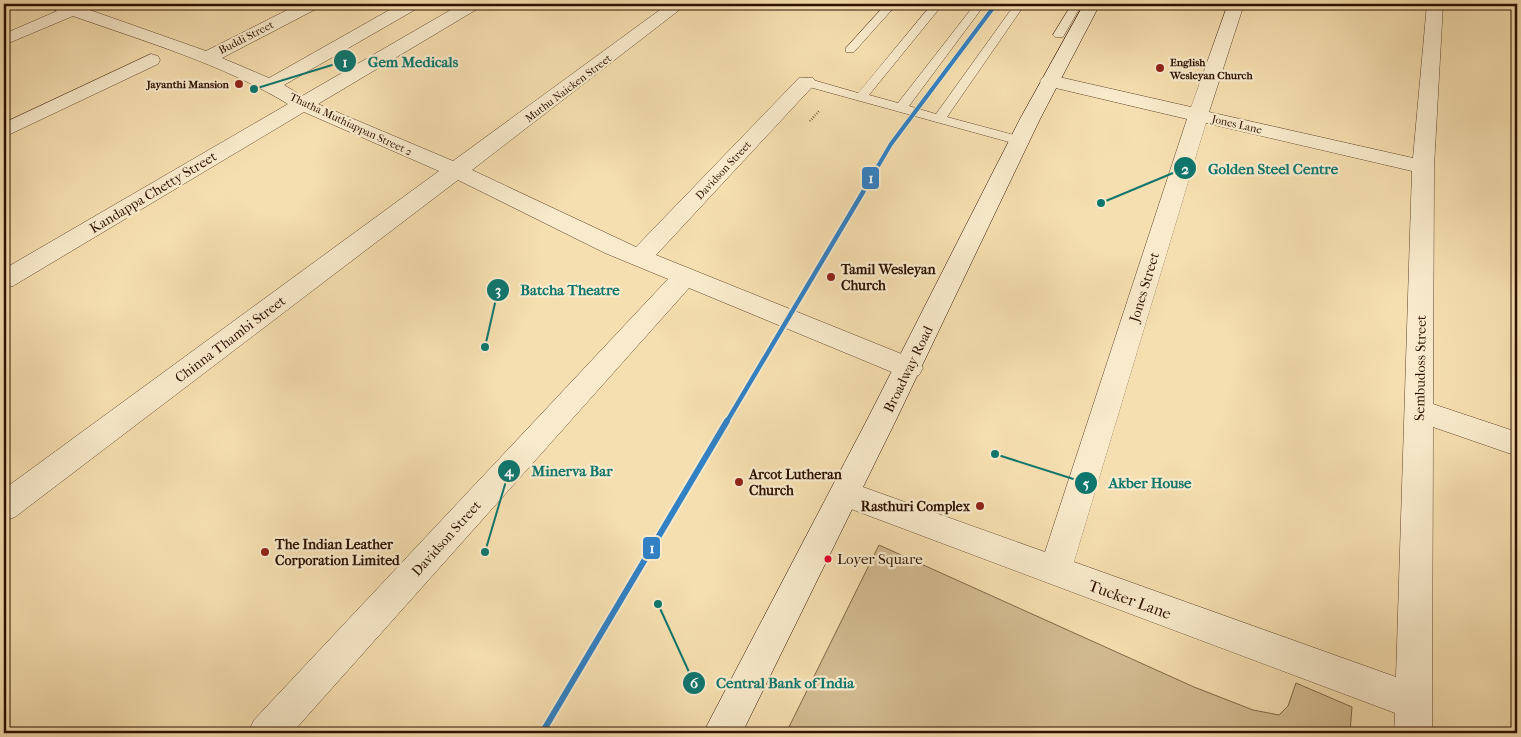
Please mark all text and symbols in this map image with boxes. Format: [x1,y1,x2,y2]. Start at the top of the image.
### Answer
street label: Buddi Street [217,18,276,57]
callout: Gem Medicals [333,46,468,76]
street label: Muthu Naicken Street [523,52,614,125]
text: 1 [342,53,348,71]
text: Gem Medicals [368,53,459,71]
place label: English Wesleyan Church [1169,56,1253,82]
marker: English Wesleyan Church [1154,62,1166,74]
place label: Jayanthi Mansion [146,78,230,91]
marker: Jayanthi Mansion [233,78,245,90]
street label: Thatha Muthiappan Street 2 [287,90,414,159]
street label: Jones Lane [1210,112,1264,137]
street label: Davidson Street [693,138,754,202]
street label: Kandappa Chetty Street [87,148,220,237]
callout: Golden Steel Centre [1172,153,1348,183]
text: 2 [1181,160,1189,178]
text: Golden Steel Centre [1208,160,1339,178]
line badge: 1 [861,166,880,190]
text: 1 [869,170,874,187]
street label: Jones Street [1126,250,1163,325]
place label: Tamil Wesleyan Church [840,261,936,294]
marker: Tamil Wesleyan Church [825,271,837,283]
callout: Batcha Theatre [485,275,630,305]
text: 3 [495,281,501,299]
text: Batcha Theatre [520,281,620,299]
street label: Chinna Thambi Street [172,292,289,387]
street label: Sembudoss Street [1411,315,1430,421]
street label: Broadway Road [880,323,937,415]
callout: Minerva Bar [497,456,623,486]
text: 4 [504,462,515,480]
text: Minerva Bar [530,462,613,480]
place label: Arcot Lutheran Church [748,466,843,499]
callout: Akber House [1073,468,1201,498]
text: 5 [1083,474,1090,492]
text: Akber House [1108,474,1192,492]
marker: Arcot Lutheran Church [733,476,745,488]
street label: Davidson Street [408,497,485,580]
place label: Rasthuri Complex [861,498,971,515]
marker: Rasthuri Complex [974,500,986,512]
place label: The Indian Leather Corporation Limited [274,536,401,569]
line badge: 1 [642,536,661,560]
text: 1 [650,540,655,557]
marker: The Indian Leather Corporation Limited [259,546,271,558]
place label: Loyer Square [837,550,923,568]
marker: Loyer Square [823,554,833,564]
street label: Tucker Lane [1086,576,1174,623]
callout: Central Bank of India [681,668,865,698]
text: 6 [690,674,699,692]
text: Central Bank of India [716,674,855,692]

